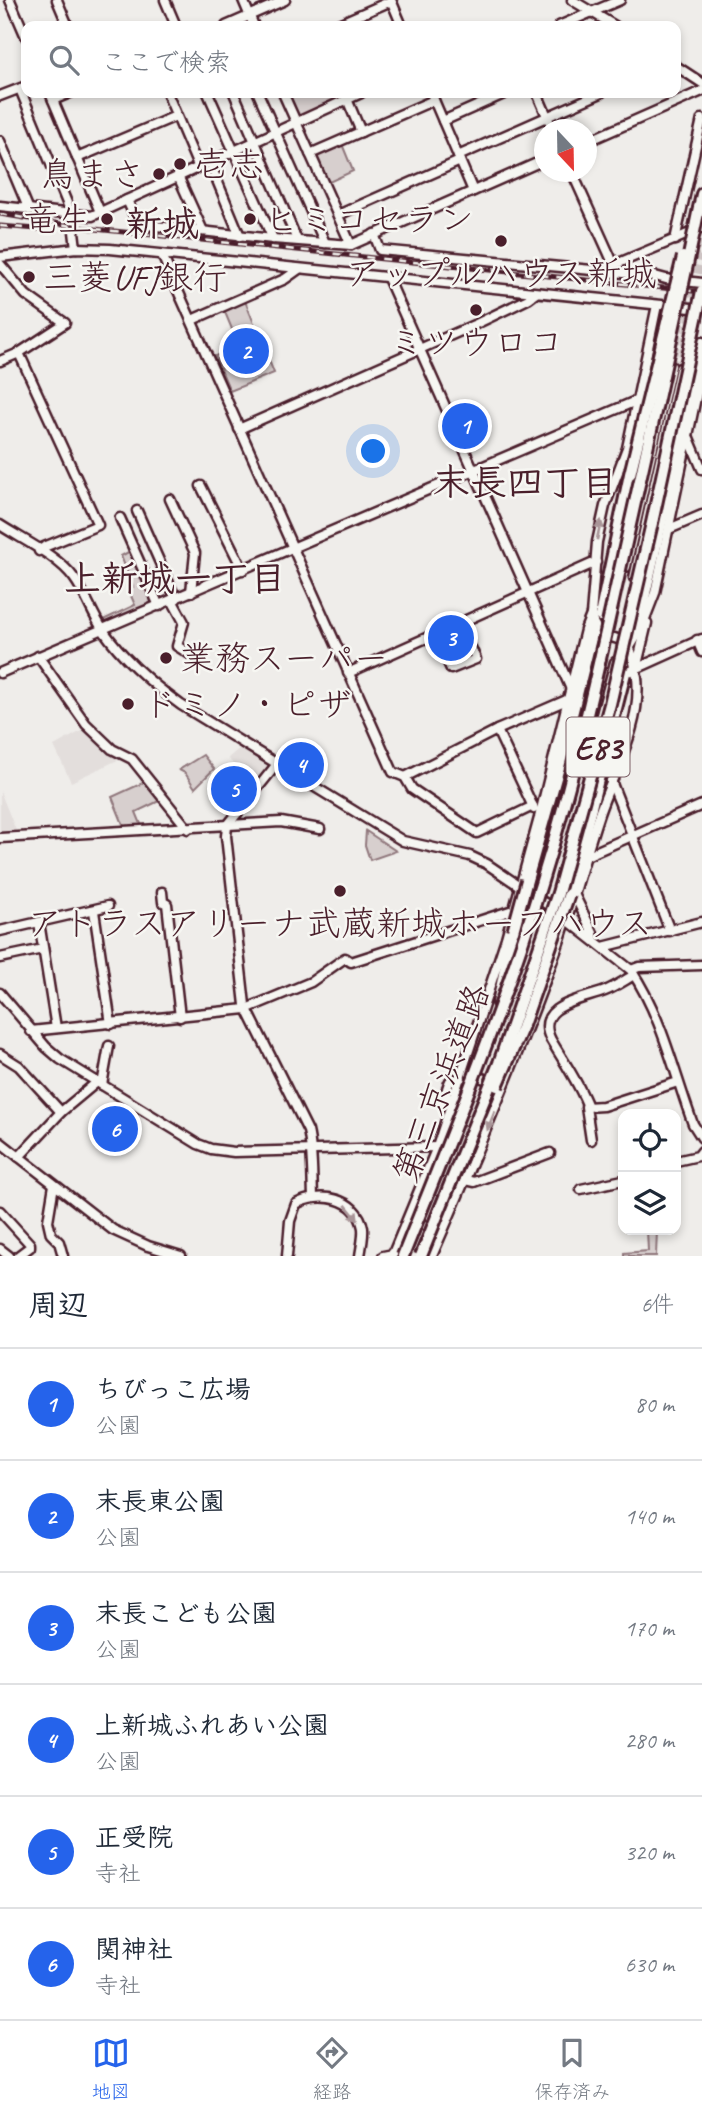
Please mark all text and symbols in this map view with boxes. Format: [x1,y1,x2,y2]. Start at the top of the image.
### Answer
search box [21,21,681,98]
icon: search [45,41,83,79]
text: ここで検索 [101,46,231,79]
north arrow [534,119,597,182]
place label: 壱志 [194,142,264,187]
place label: 鳥まさ [40,152,145,197]
marker: 壱志 [172,156,188,172]
marker: 鳥まさ [151,166,167,182]
place label: 竜生 [23,197,93,242]
place label: ヒミコセラン [264,197,474,242]
district label: 新城 [125,200,199,247]
marker: 竜生 [99,211,115,227]
marker: ヒミコセラン [242,211,258,227]
marker: アップルハウス新城 [493,233,509,249]
place label: アップルハウス新城 [346,251,656,296]
place label: 三菱UFJ銀行 [43,255,227,300]
marker: 三菱UFJ銀行 [21,269,37,285]
marker: ミツウロコ [468,302,484,318]
place label: ミツウロコ [388,320,564,365]
pin: 2 [223,325,269,377]
pin: 1 [442,400,488,452]
your location [356,434,390,468]
district label: 末長四丁目 [433,459,618,506]
one-way arrow [594,519,605,541]
district label: 上新城一丁目 [64,555,286,602]
pin: 3 [428,612,474,664]
place label: 業務スーパー [180,636,389,681]
marker: 業務スーパー [158,650,174,666]
place label: ドミノ・ピザ [142,682,352,727]
marker: ドミノ・ピザ [120,696,136,712]
road number: E83 [566,718,630,776]
pin: 4 [278,739,324,791]
pin: 5 [211,763,257,815]
marker: アトラスアリーナ武蔵新城ホーフハウス [332,883,348,899]
place label: アトラスアリーナ武蔵新城ホーフハウス [27,901,653,946]
street label: 第三京浜道路 [383,977,500,1189]
pin: 6 [92,1103,138,1155]
map controls [618,1109,681,1235]
button: locate [618,1109,681,1172]
one-way arrow [485,1111,497,1131]
button: layers [618,1172,681,1235]
one-way arrow [345,1204,360,1222]
text: 周辺 [28,1286,88,1324]
text: 6件 [641,1290,674,1319]
text: ちびっこ広場 [95,1373,251,1406]
text: 1 [46,1390,56,1419]
text: 80 m [635,1390,674,1419]
text: 公園 [95,1411,141,1440]
text: 末長東公園 [95,1485,225,1518]
text: 2 [46,1502,56,1531]
text: 140 m [625,1502,674,1531]
text: 公園 [95,1523,141,1552]
text: 末長こども公園 [95,1597,277,1630]
text: 3 [46,1614,56,1643]
text: 170 m [625,1614,674,1643]
text: 公園 [95,1635,141,1664]
text: 上新城ふれあい公園 [95,1709,329,1742]
text: 4 [46,1726,56,1755]
text: 280 m [625,1726,674,1755]
text: 公園 [95,1747,141,1776]
text: 正受院 [95,1821,173,1854]
text: 5 [46,1838,56,1867]
text: 320 m [625,1838,674,1867]
text: 寺社 [95,1859,141,1888]
text: 関神社 [95,1933,173,1966]
text: 6 [46,1950,56,1979]
text: 630 m [625,1950,674,1979]
text: 寺社 [95,1971,141,2000]
tab: 地図 [92,2034,130,2104]
tab: 経路 [313,2034,351,2104]
tab: 保存済み [534,2034,610,2104]

